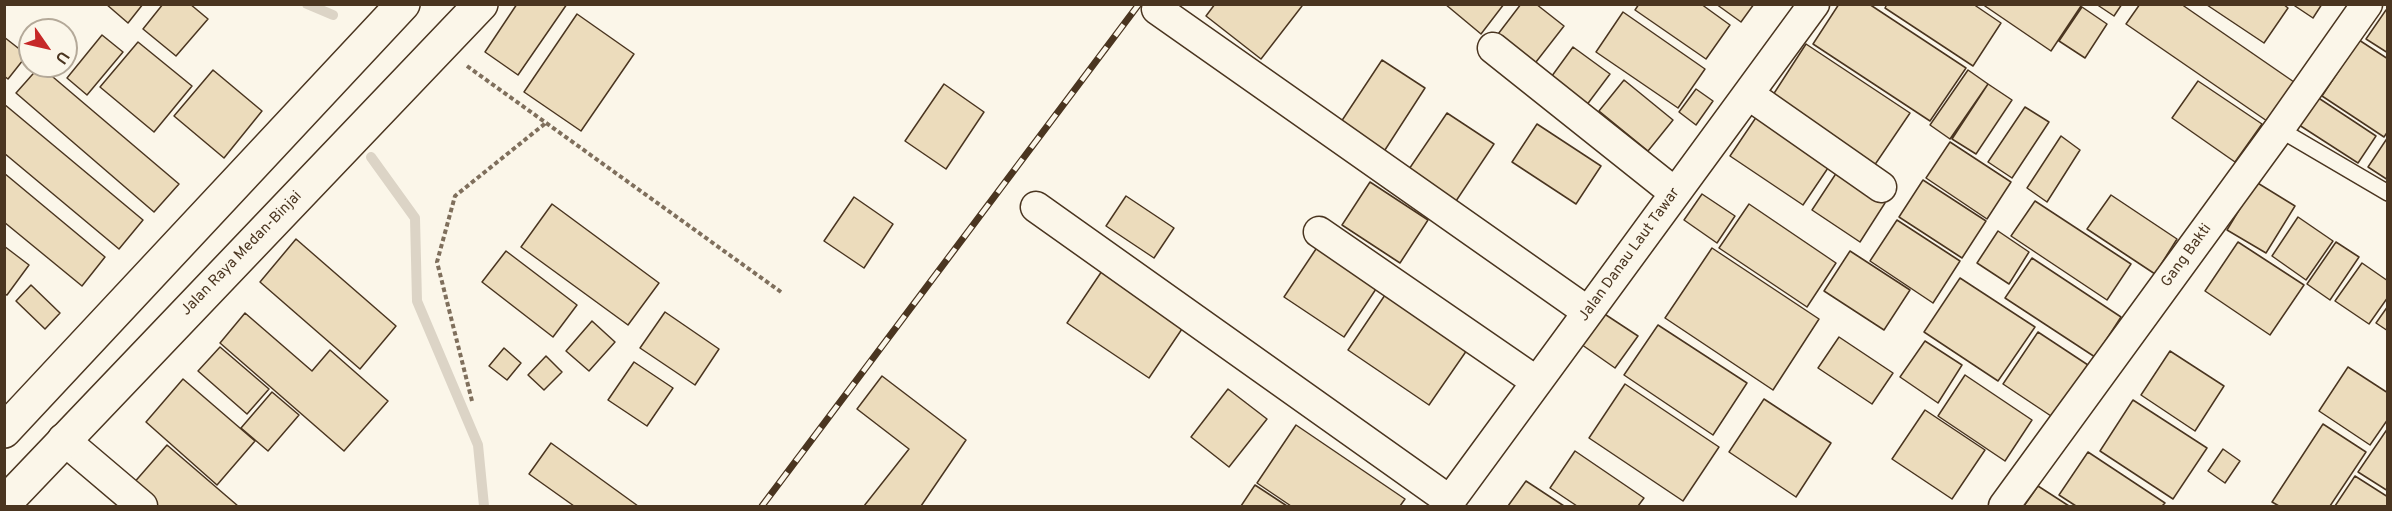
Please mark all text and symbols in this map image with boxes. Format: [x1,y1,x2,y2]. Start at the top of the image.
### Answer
north arrow [18,18,78,78]
text: U [50,47,73,67]
street label: Jalan Danau Laut Tawar [1576,185,1684,325]
street label: Jalan Raya Medan-Binjai [178,188,306,320]
street label: Gang Bakti [2158,221,2216,291]

